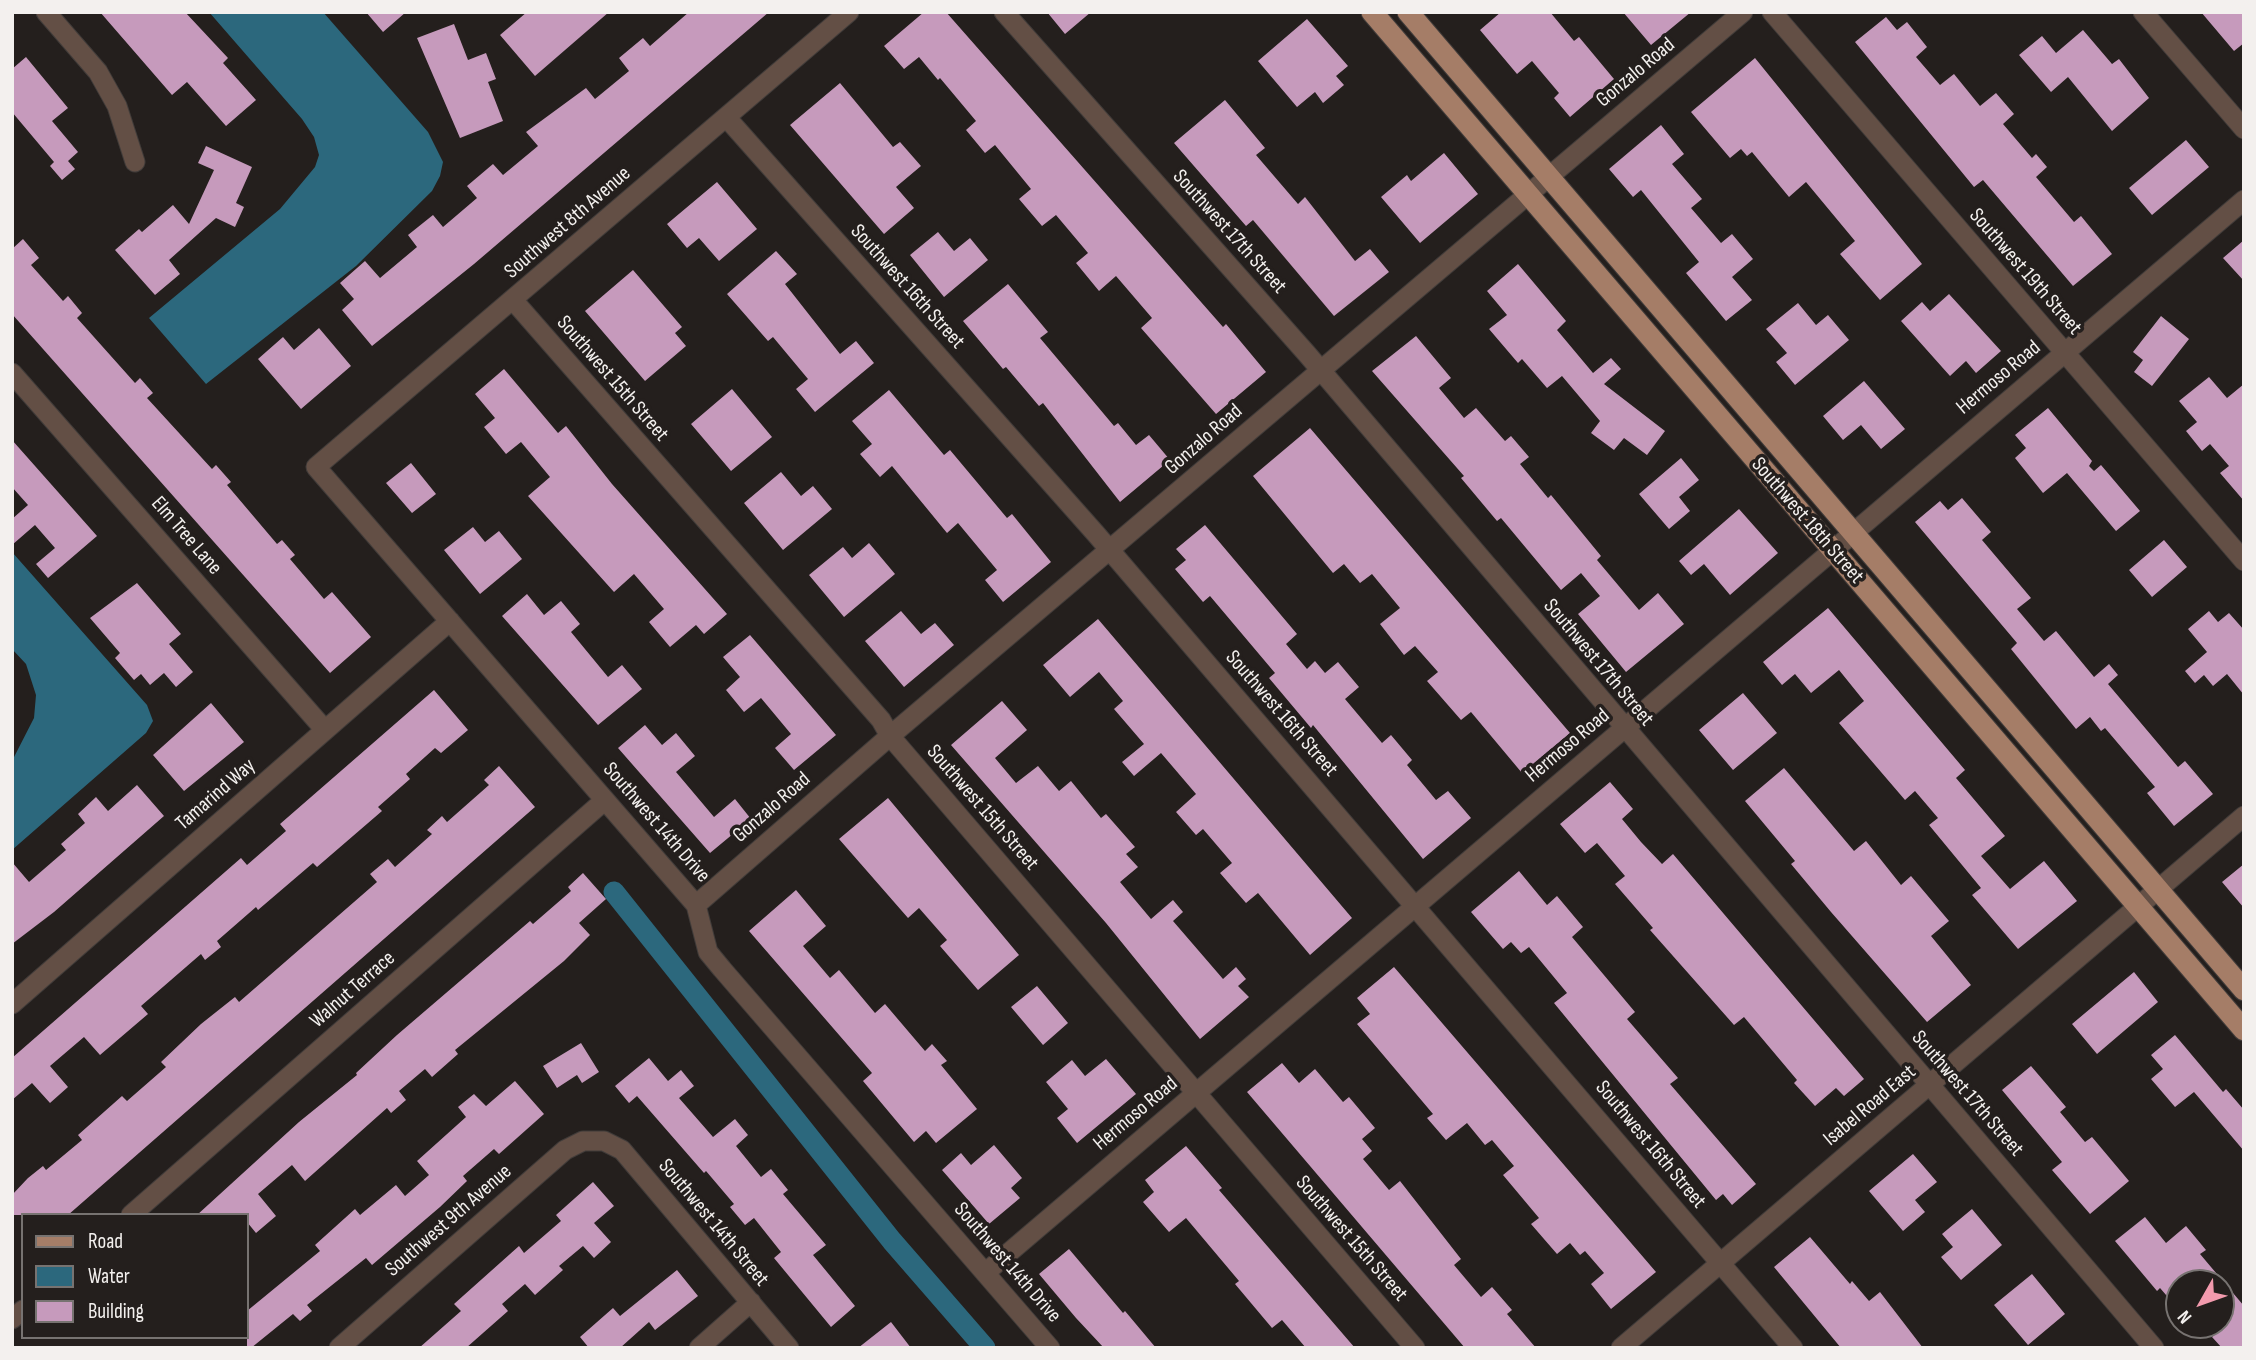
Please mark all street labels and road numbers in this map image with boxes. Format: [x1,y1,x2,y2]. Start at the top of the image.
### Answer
street label: Gonzalo Road [1592,33,1680,113]
street label: Southwest 8th Avenue [500,161,636,285]
street label: Southwest 17th Street [1167,165,1291,299]
street label: Southwest 19th Street [1963,204,2087,340]
street label: Southwest 16th Street [844,220,970,354]
street label: Southwest 15th Street [551,311,673,447]
street label: Hermoso Road [1952,336,2046,420]
street label: Gonzalo Road [1160,399,1248,481]
street label: Southwest 18th Street [1745,453,1869,589]
street label: Elm Tree Lane [145,492,227,580]
street label: Southwest 17th Street [1537,594,1659,732]
street label: Southwest 16th Street [1219,646,1343,782]
street label: Hermoso Road [1521,704,1615,788]
street label: Southwest 15th Street [921,740,1043,876]
street label: Tamarind Way [171,754,261,836]
street label: Southwest 14th Drive [597,758,715,888]
street label: Gonzalo Road [728,767,816,849]
street label: Walnut Terrace [305,946,401,1034]
street label: Southwest 17th Street [1906,1026,2028,1162]
street label: Isabel Road East [1819,1060,1921,1152]
street label: Hermoso Road [1089,1072,1183,1156]
street label: Southwest 16th Street [1589,1076,1711,1214]
street label: Southwest 14th Street [652,1154,774,1292]
street label: Southwest 9th Avenue [381,1159,517,1283]
street label: Southwest 15th Street [1290,1171,1412,1307]
street label: Southwest 14th Drive [948,1198,1066,1328]

